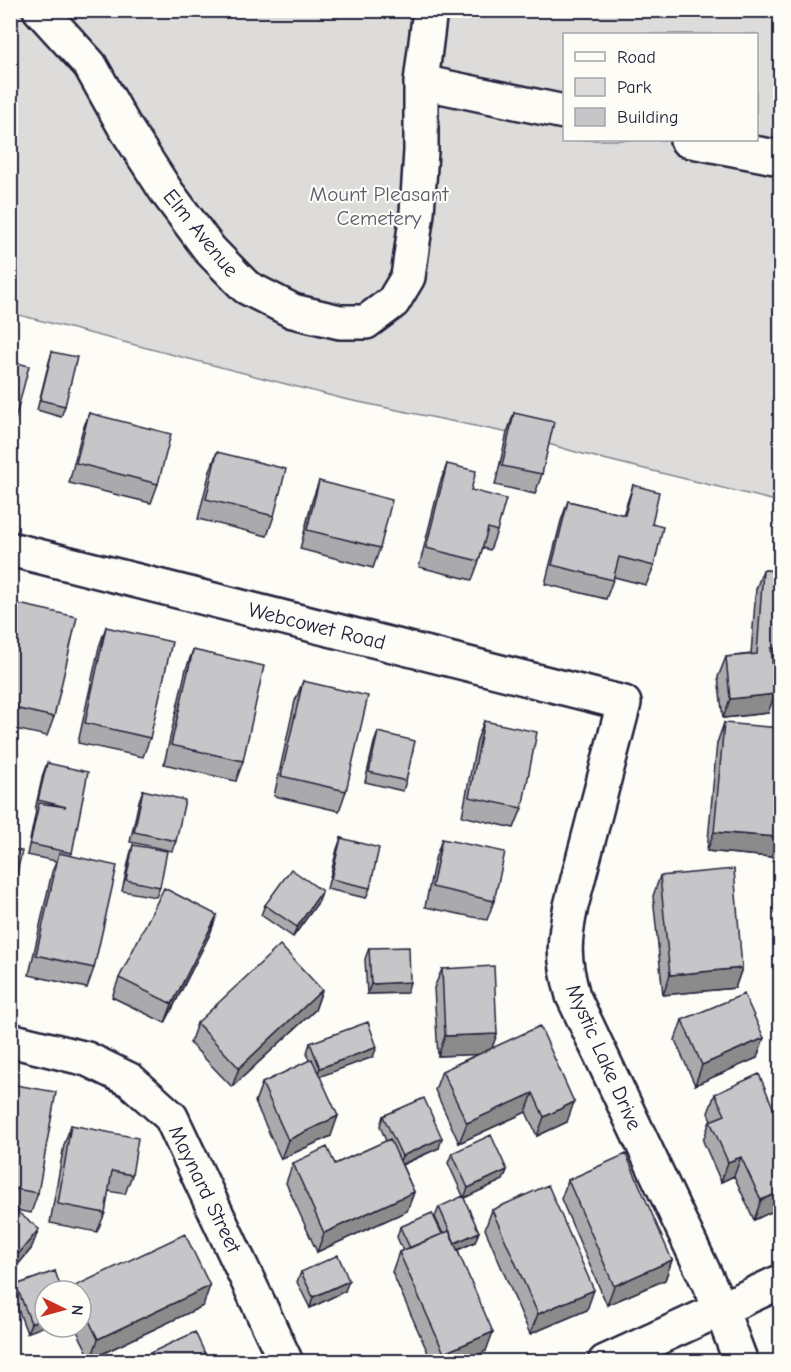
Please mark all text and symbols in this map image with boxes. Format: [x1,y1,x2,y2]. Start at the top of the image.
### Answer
legend [563,33,758,141]
text: Road [617,47,656,68]
text: Park [617,77,652,98]
text: Building [617,107,679,128]
park label: Mount Pleasant Cemetery [310,182,449,230]
street label: Elm Avenue [158,184,244,282]
street label: Webcowet Road [246,597,388,655]
street label: Mystic Lake Drive [561,980,647,1134]
street label: Maynard Street [164,1121,247,1257]
north arrow [33,1279,93,1339]
text: N [68,1304,86,1316]

